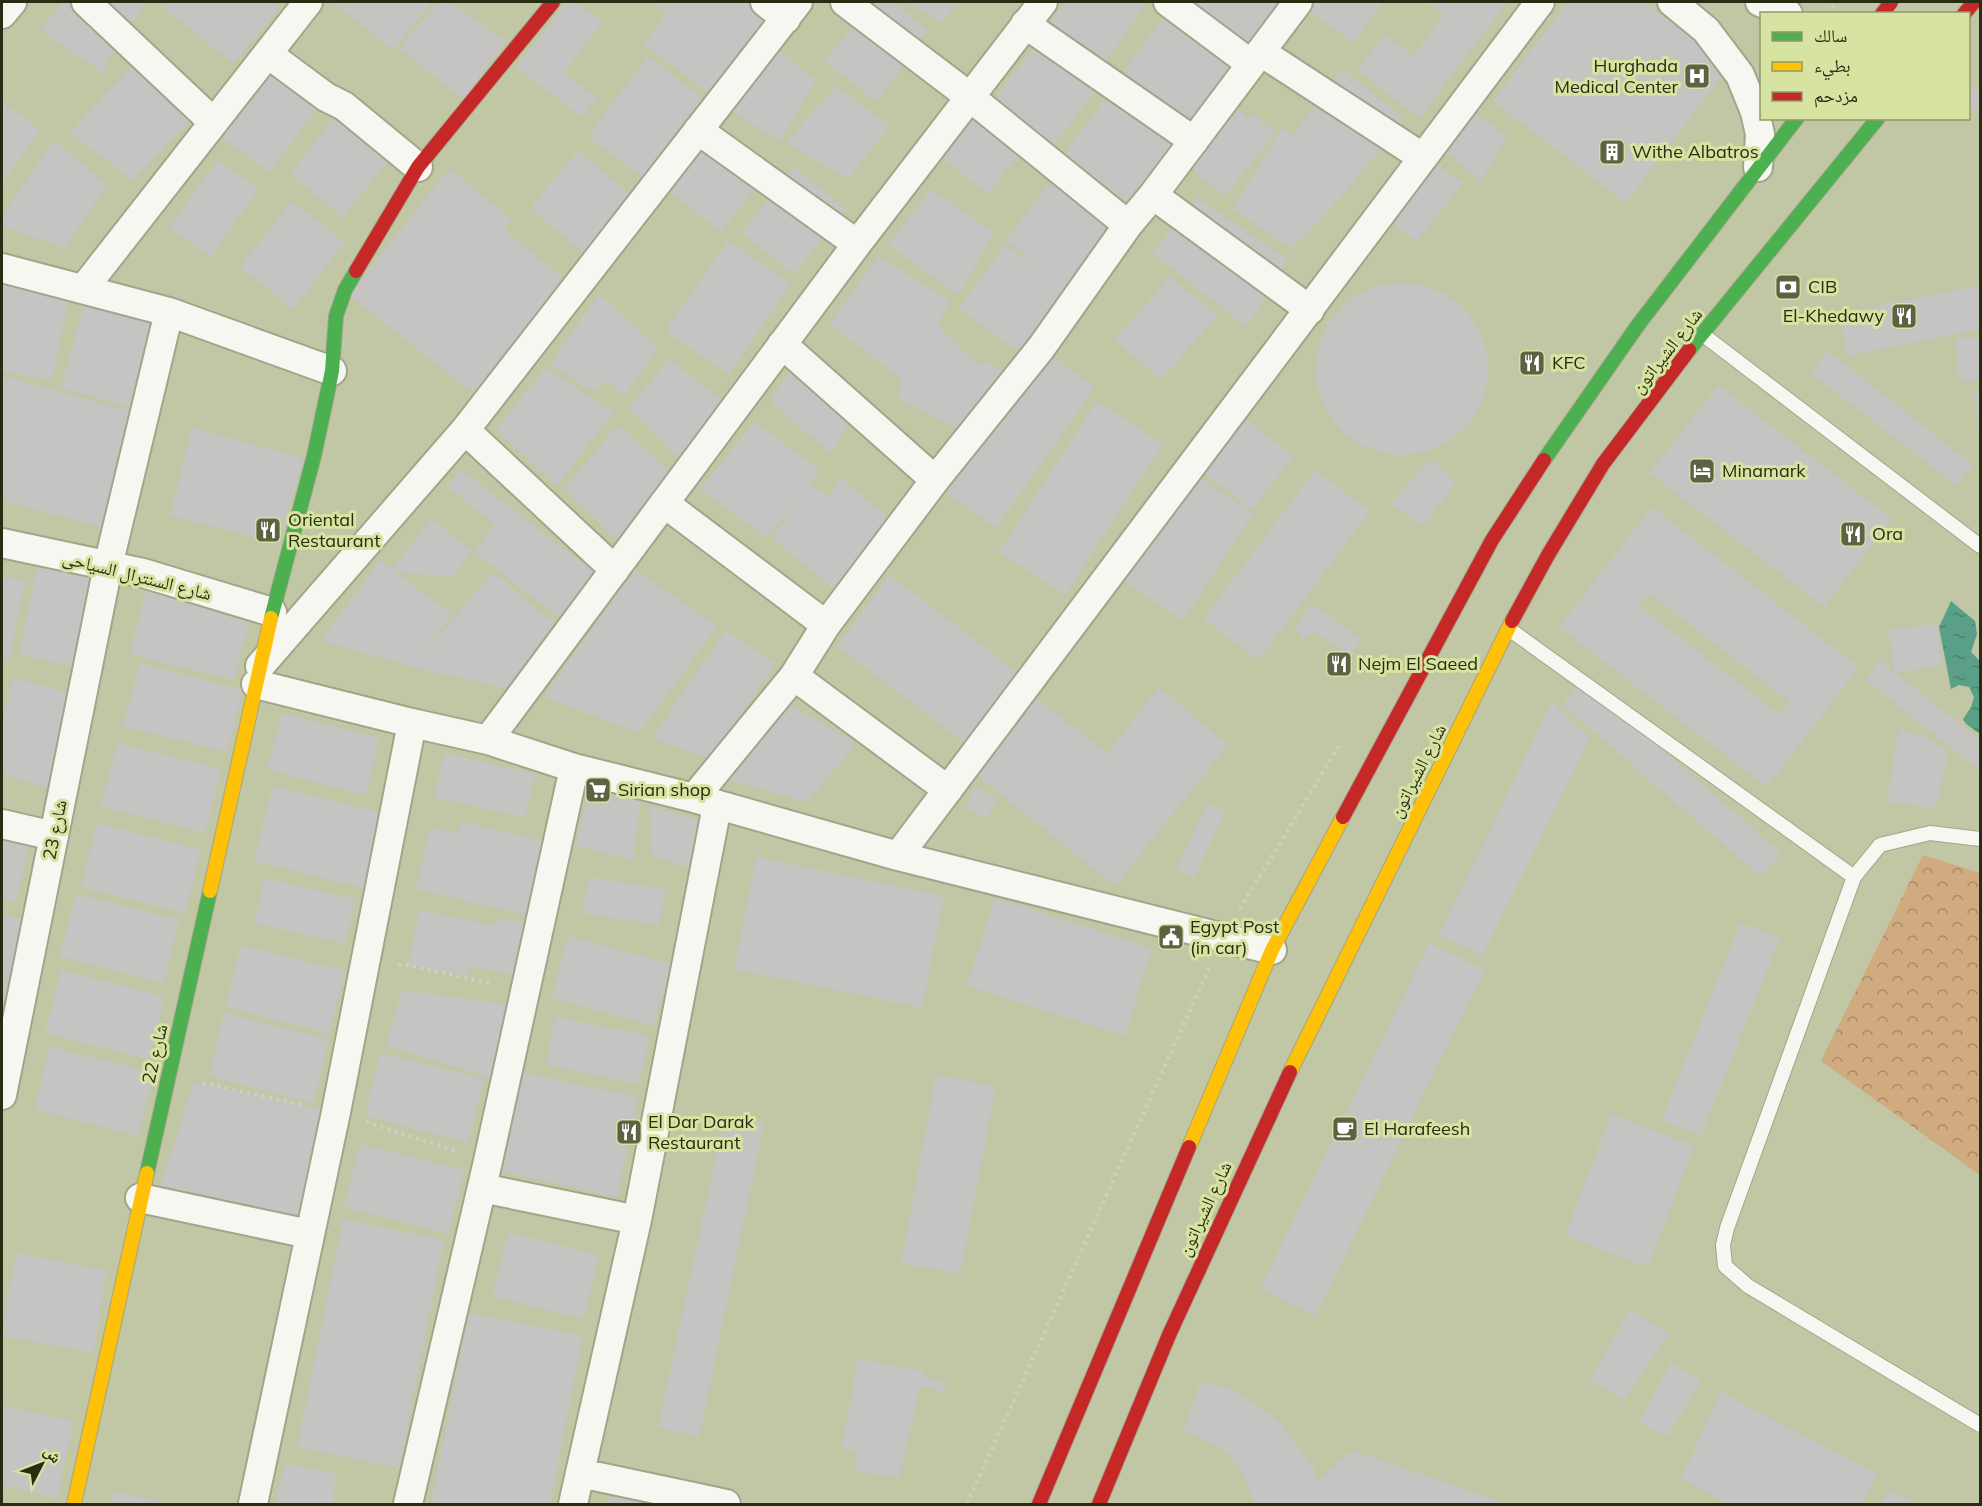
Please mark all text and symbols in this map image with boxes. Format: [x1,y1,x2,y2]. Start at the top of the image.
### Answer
legend [1760,12,1970,120]
text: سالك [1814,24,1847,47]
place label: Hurghada Medical Center [1555,54,1678,98]
text: بطيء [1814,54,1851,81]
hospital icon: Hurghada Medical Center [1682,61,1712,91]
text: مزدحم [1814,84,1858,108]
building icon: Withe Albatros [1597,137,1627,167]
place label: Withe Albatros [1632,140,1759,163]
bank icon: CIB [1773,272,1803,302]
place label: CIB [1808,275,1837,298]
restaurant icon: El-Khedawy [1889,301,1919,331]
street label: شارع الشيراتون [1626,303,1707,398]
place label: El-Khedawy [1783,304,1884,327]
restaurant icon: KFC [1517,348,1547,378]
place label: KFC [1552,351,1586,374]
hotel icon: Minamark [1687,456,1717,486]
place label: Minamark [1722,459,1806,482]
place label: Oriental Restaurant [288,508,380,552]
restaurant icon: Oriental Restaurant [253,515,283,545]
restaurant icon: Ora [1838,519,1868,549]
place label: Ora [1872,522,1903,545]
street label: شارع السنترال السياحى [60,546,214,605]
restaurant icon: Nejm El Saeed [1324,649,1354,679]
place label: Nejm El Saeed [1358,652,1478,675]
street label: شارع الشيراتون [1384,720,1451,821]
supermarket icon: Sirian shop [583,775,613,805]
place label: Sirian shop [618,778,711,801]
street label: شارع 23 [37,798,72,862]
place label: Egypt Post (in car) [1190,915,1279,959]
public building icon: Egypt Post (in car) [1156,922,1186,952]
street label: شارع 22 [136,1022,173,1086]
place label: El Dar Darak Restaurant [648,1110,755,1154]
cafe icon: El Harafeesh [1330,1114,1360,1144]
restaurant icon: El Dar Darak Restaurant [614,1117,644,1147]
place label: El Harafeesh [1364,1117,1470,1140]
street label: شارع الشيراتون [1173,1158,1237,1260]
north arrow [12,1434,72,1494]
text: ش [40,1441,66,1467]

